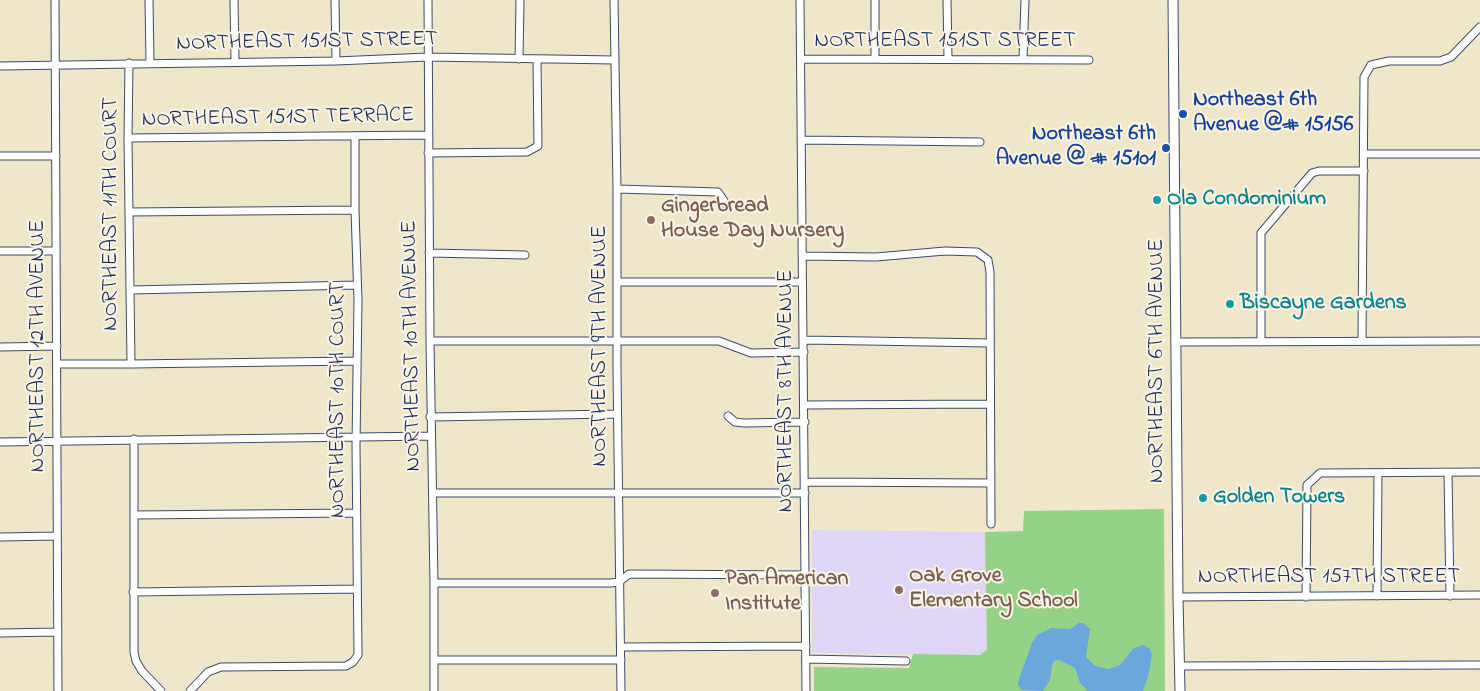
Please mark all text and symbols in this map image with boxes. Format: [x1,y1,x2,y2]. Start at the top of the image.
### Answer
street label: NORTHEAST 151ST STREET [176,28,438,58]
street label: NORTHEAST 151ST STREET [814,29,1076,55]
place label: Northeast 6th Avenue @# 15156 [1193,88,1353,140]
street label: NORTHEAST 11TH COURT [99,97,125,331]
street label: NORTHEAST 151ST TERRACE [141,103,415,135]
marker: Northeast 6th Avenue @# 15156 [1177,108,1189,120]
place label: Northeast 6th Avenue @ # 15101 [996,122,1156,174]
marker: Northeast 6th Avenue @ # 15101 [1160,142,1172,154]
place label: Ola Condominium [1167,187,1326,213]
place label: Gingerbread House Day Nursery [661,194,844,245]
marker: Ola Condominium [1151,194,1163,206]
marker: Gingerbread House Day Nursery [645,214,657,226]
street label: NORTHEAST 12TH AVENUE [26,220,52,472]
street label: NORTHEAST 10TH AVENUE [398,220,428,472]
street label: NORTHEAST 9TH AVENUE [588,225,614,467]
street label: NORTHEAST 6TH AVENUE [1145,239,1171,483]
street label: NORTHEAST 8TH AVENUE [774,269,800,513]
street label: NORTHEAST 10TH COURT [326,282,352,518]
place label: Biscayne Gardens [1240,291,1407,317]
marker: Biscayne Gardens [1224,298,1236,310]
place label: Golden Towers [1213,485,1345,511]
marker: Golden Towers [1197,492,1209,504]
place label: Oak Grove Elementary School [909,564,1078,616]
street label: NORTHEAST 157TH STREET [1198,565,1460,591]
place label: Pan American Institute [725,567,848,618]
marker: Oak Grove Elementary School [893,584,905,596]
marker: Pan American Institute [709,587,721,599]

